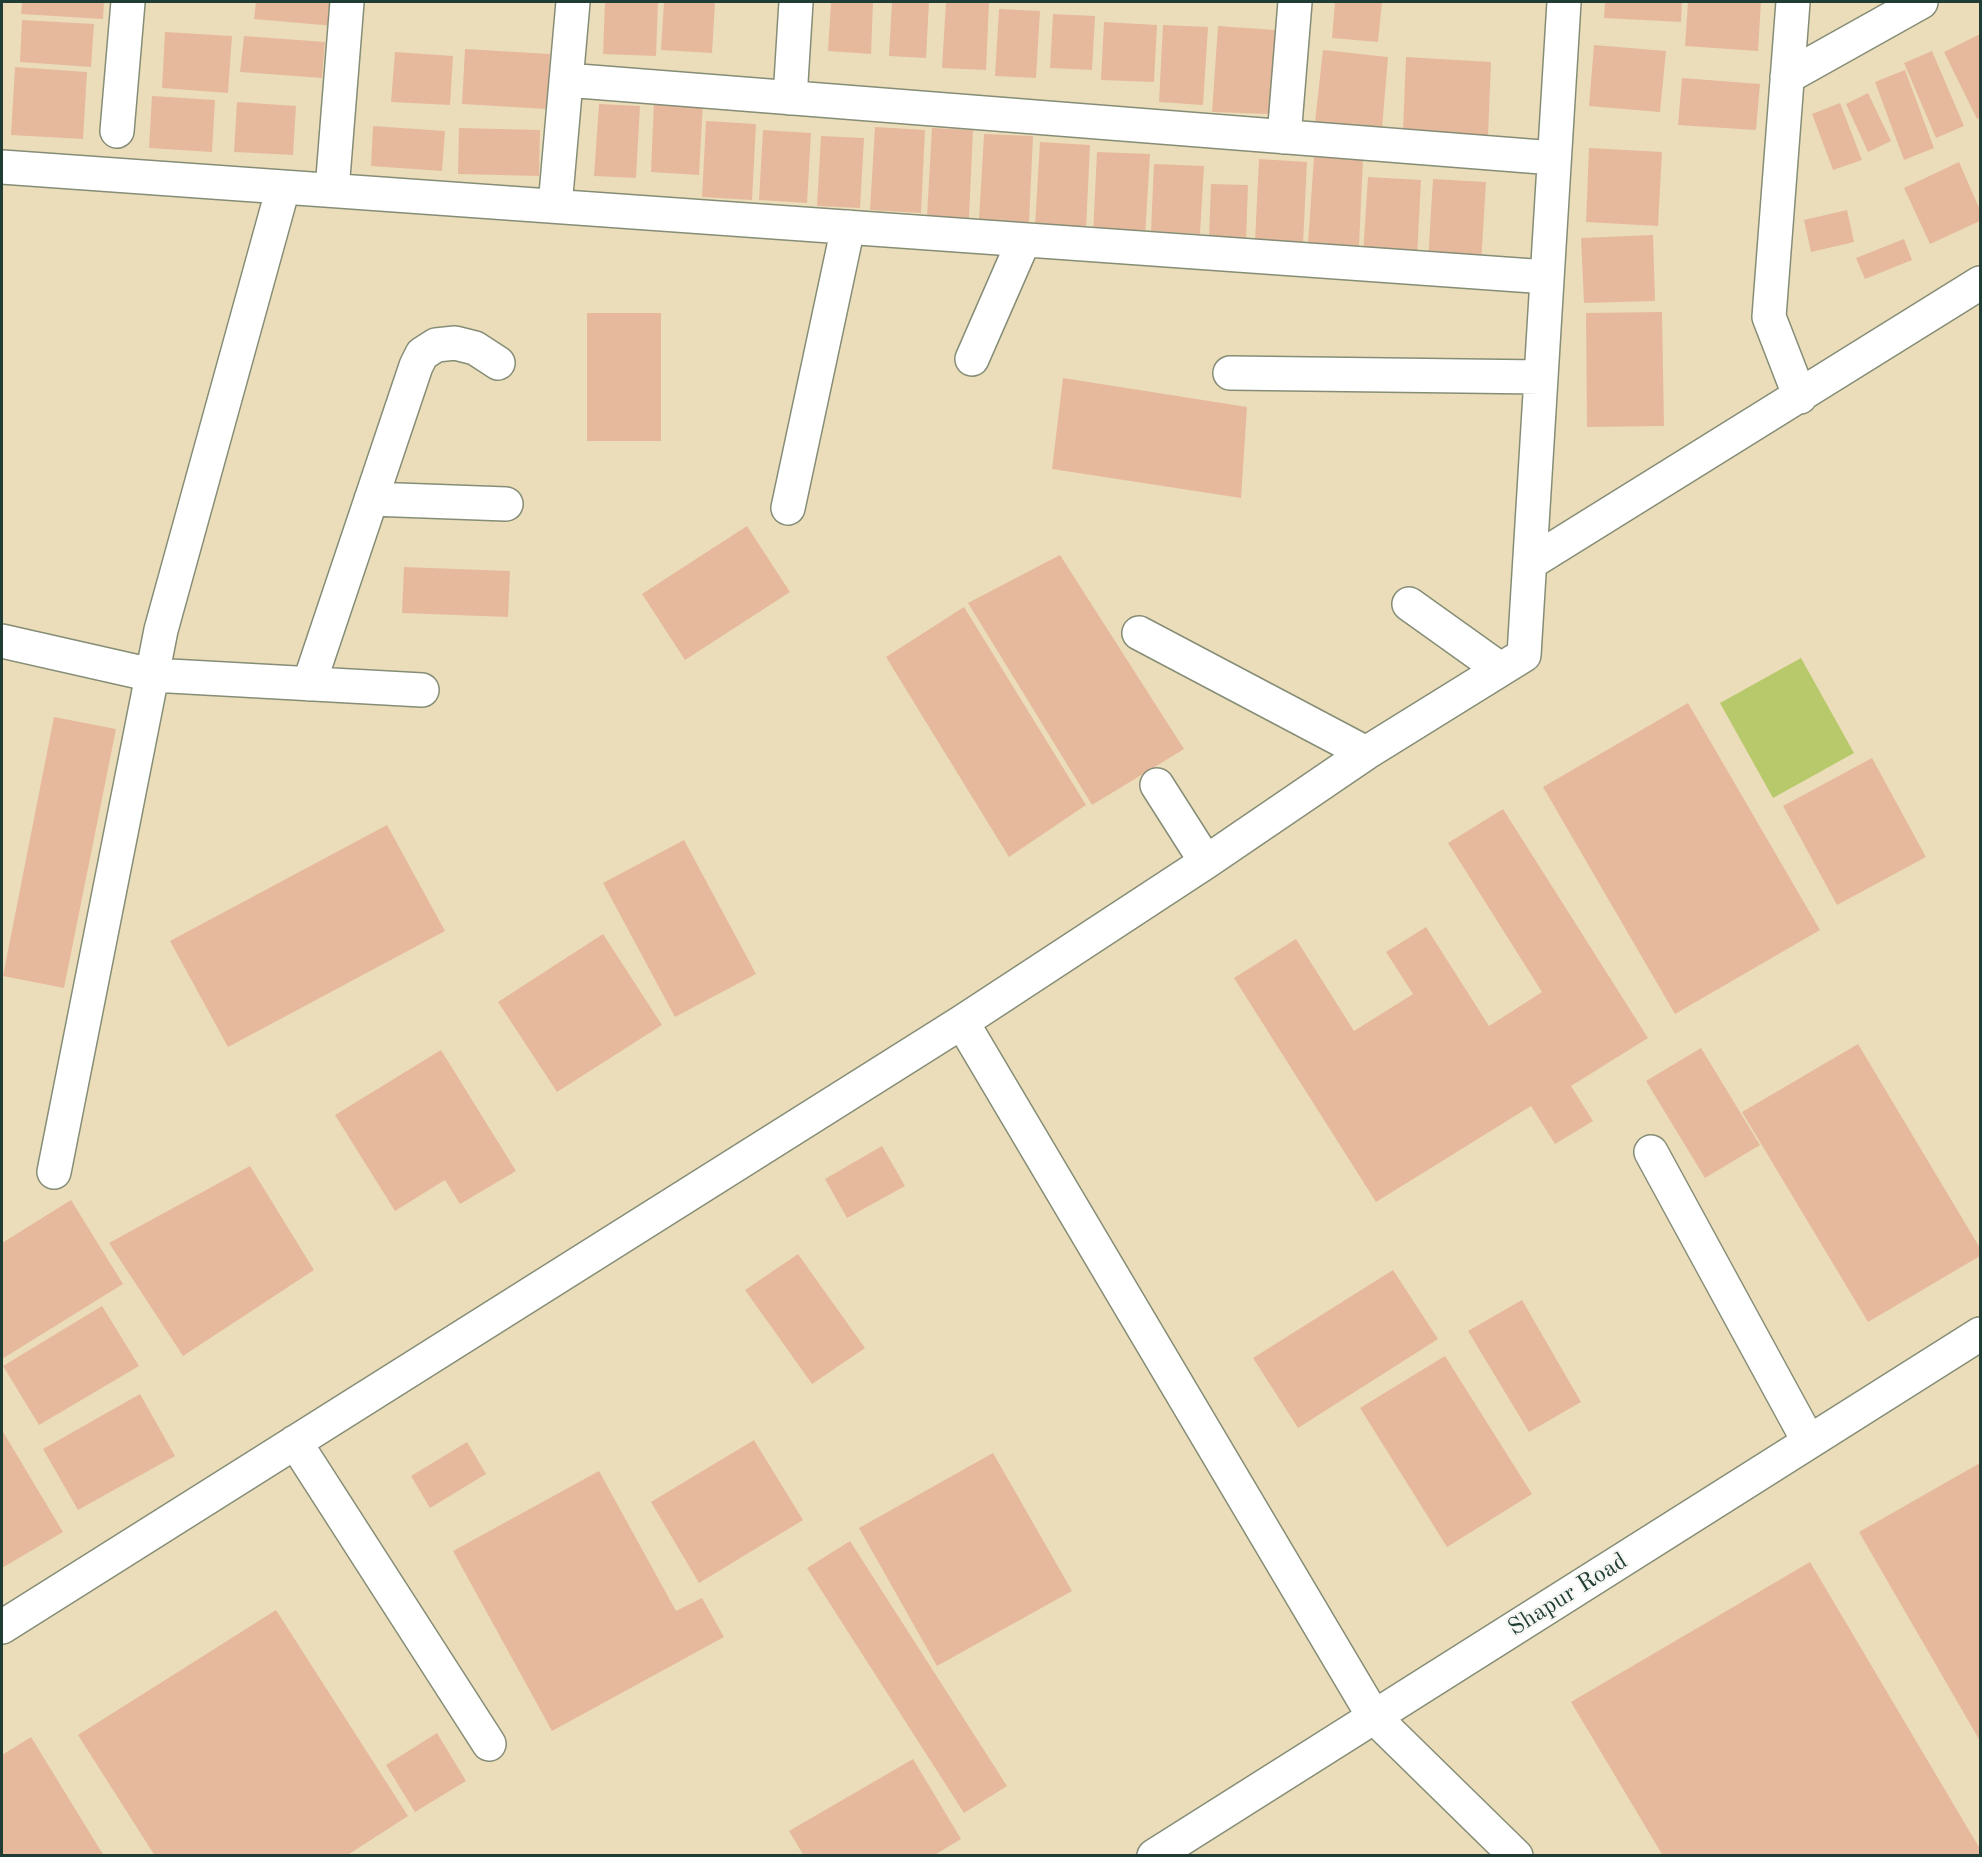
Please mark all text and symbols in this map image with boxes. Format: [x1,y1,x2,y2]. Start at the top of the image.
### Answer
street label: Shapur Road [1503,1547,1633,1643]

